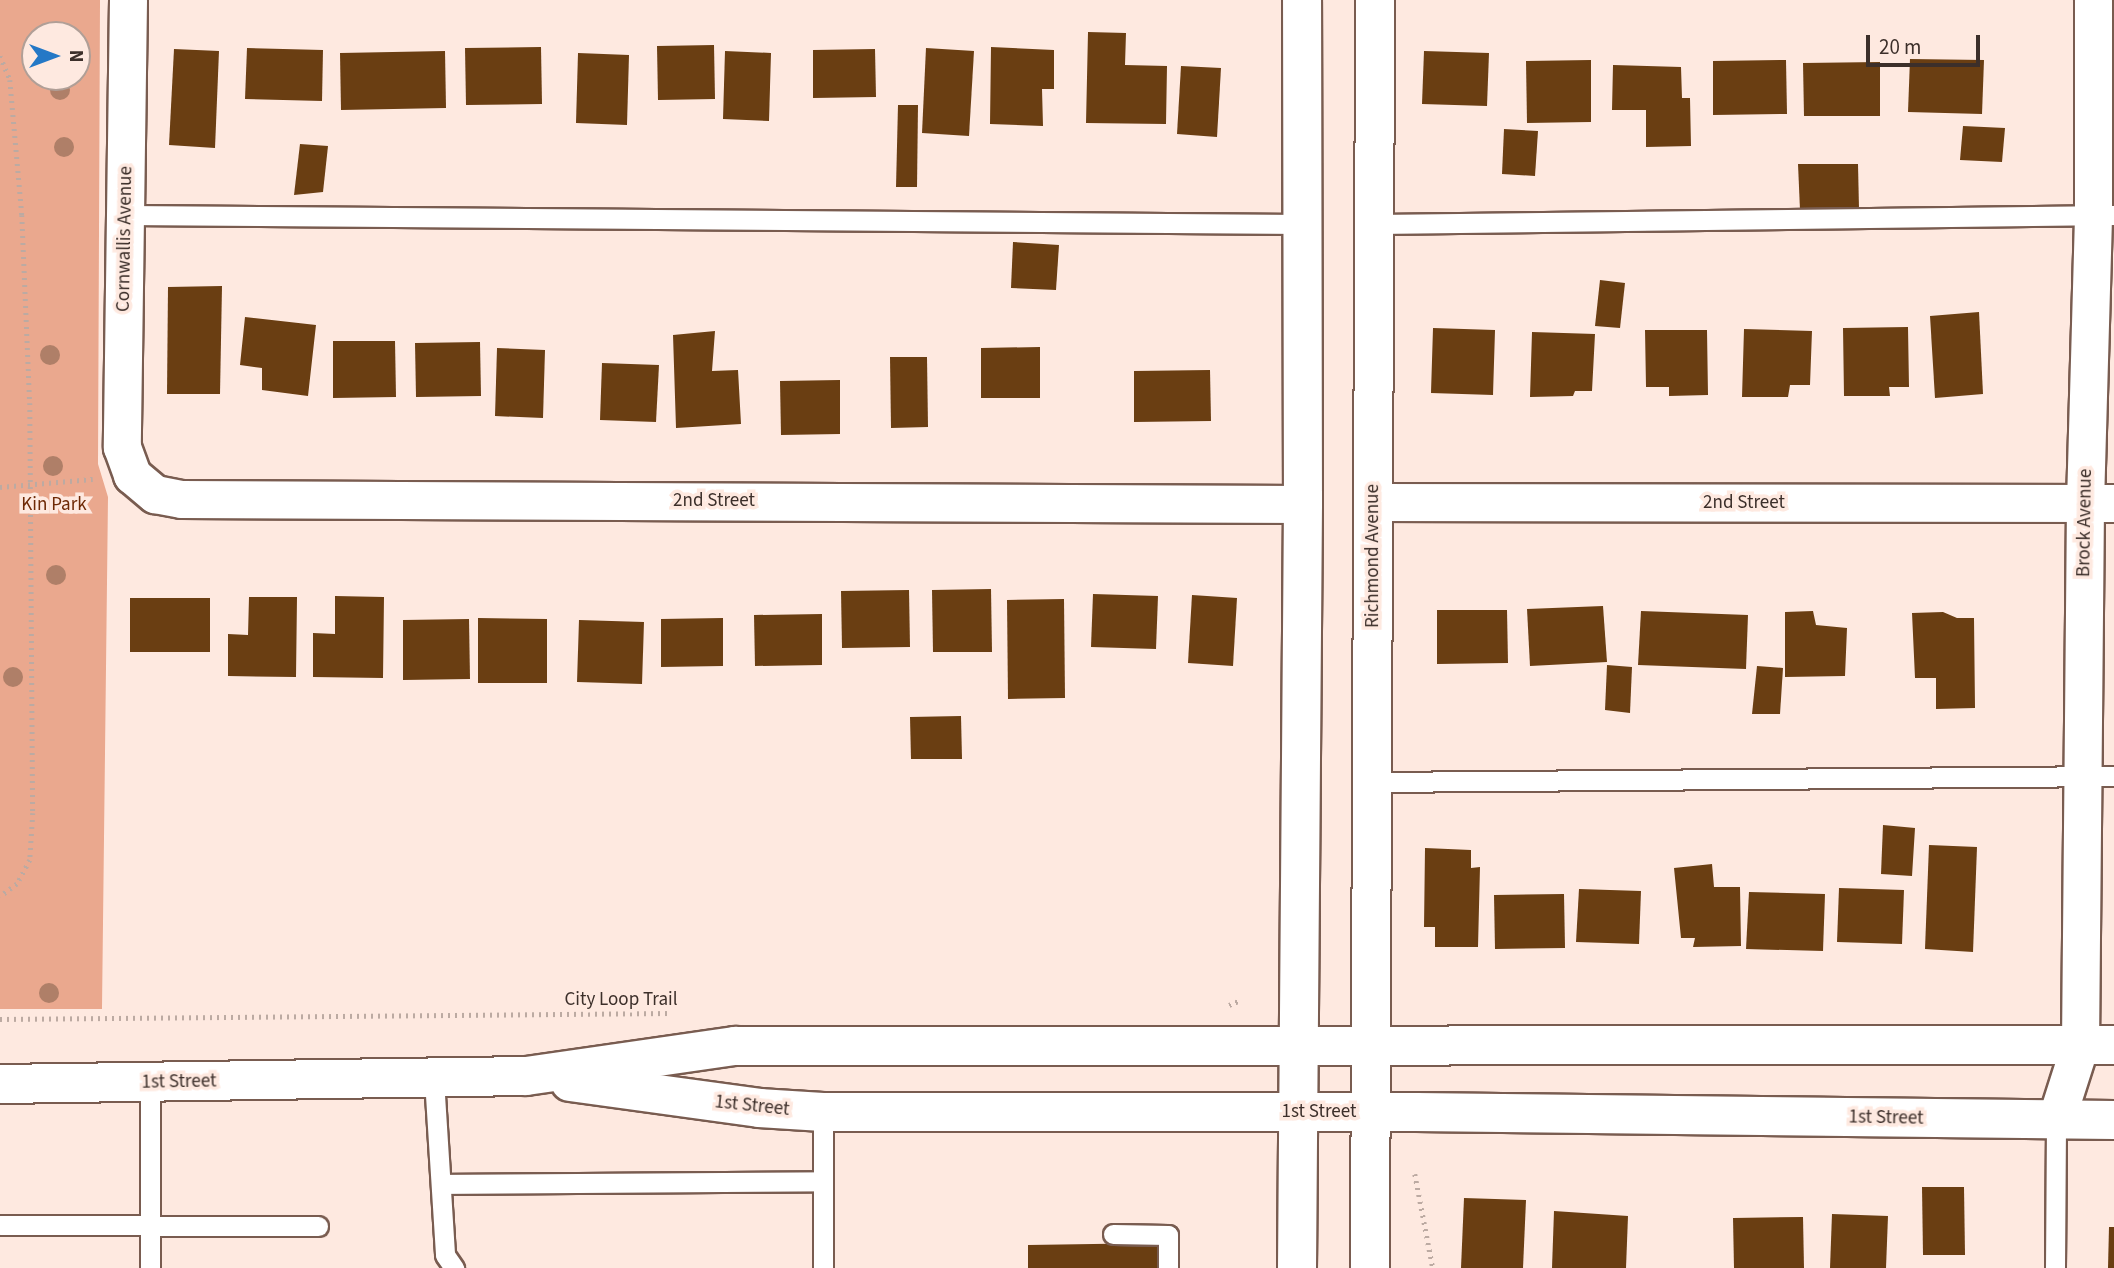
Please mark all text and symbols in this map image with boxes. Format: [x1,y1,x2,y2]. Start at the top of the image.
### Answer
north arrow [21,21,91,91]
scale bar [1869,21,1983,65]
text: 20 m [1879,32,1921,62]
text: N [62,50,89,62]
street label: Cornwallis Avenue [112,166,138,312]
street label: Brock Avenue [2073,469,2097,577]
street label: Richmond Avenue [1362,484,1384,628]
street label: 2nd Street [673,490,755,512]
street label: 2nd Street [1703,492,1785,514]
park label: Kin Park [21,494,87,516]
street label: City Loop Trail [564,989,678,1011]
street label: 1st Street [141,1070,217,1094]
street label: 1st Street [714,1091,790,1121]
street label: 1st Street [1282,1101,1356,1123]
street label: 1st Street [1848,1106,1924,1130]

